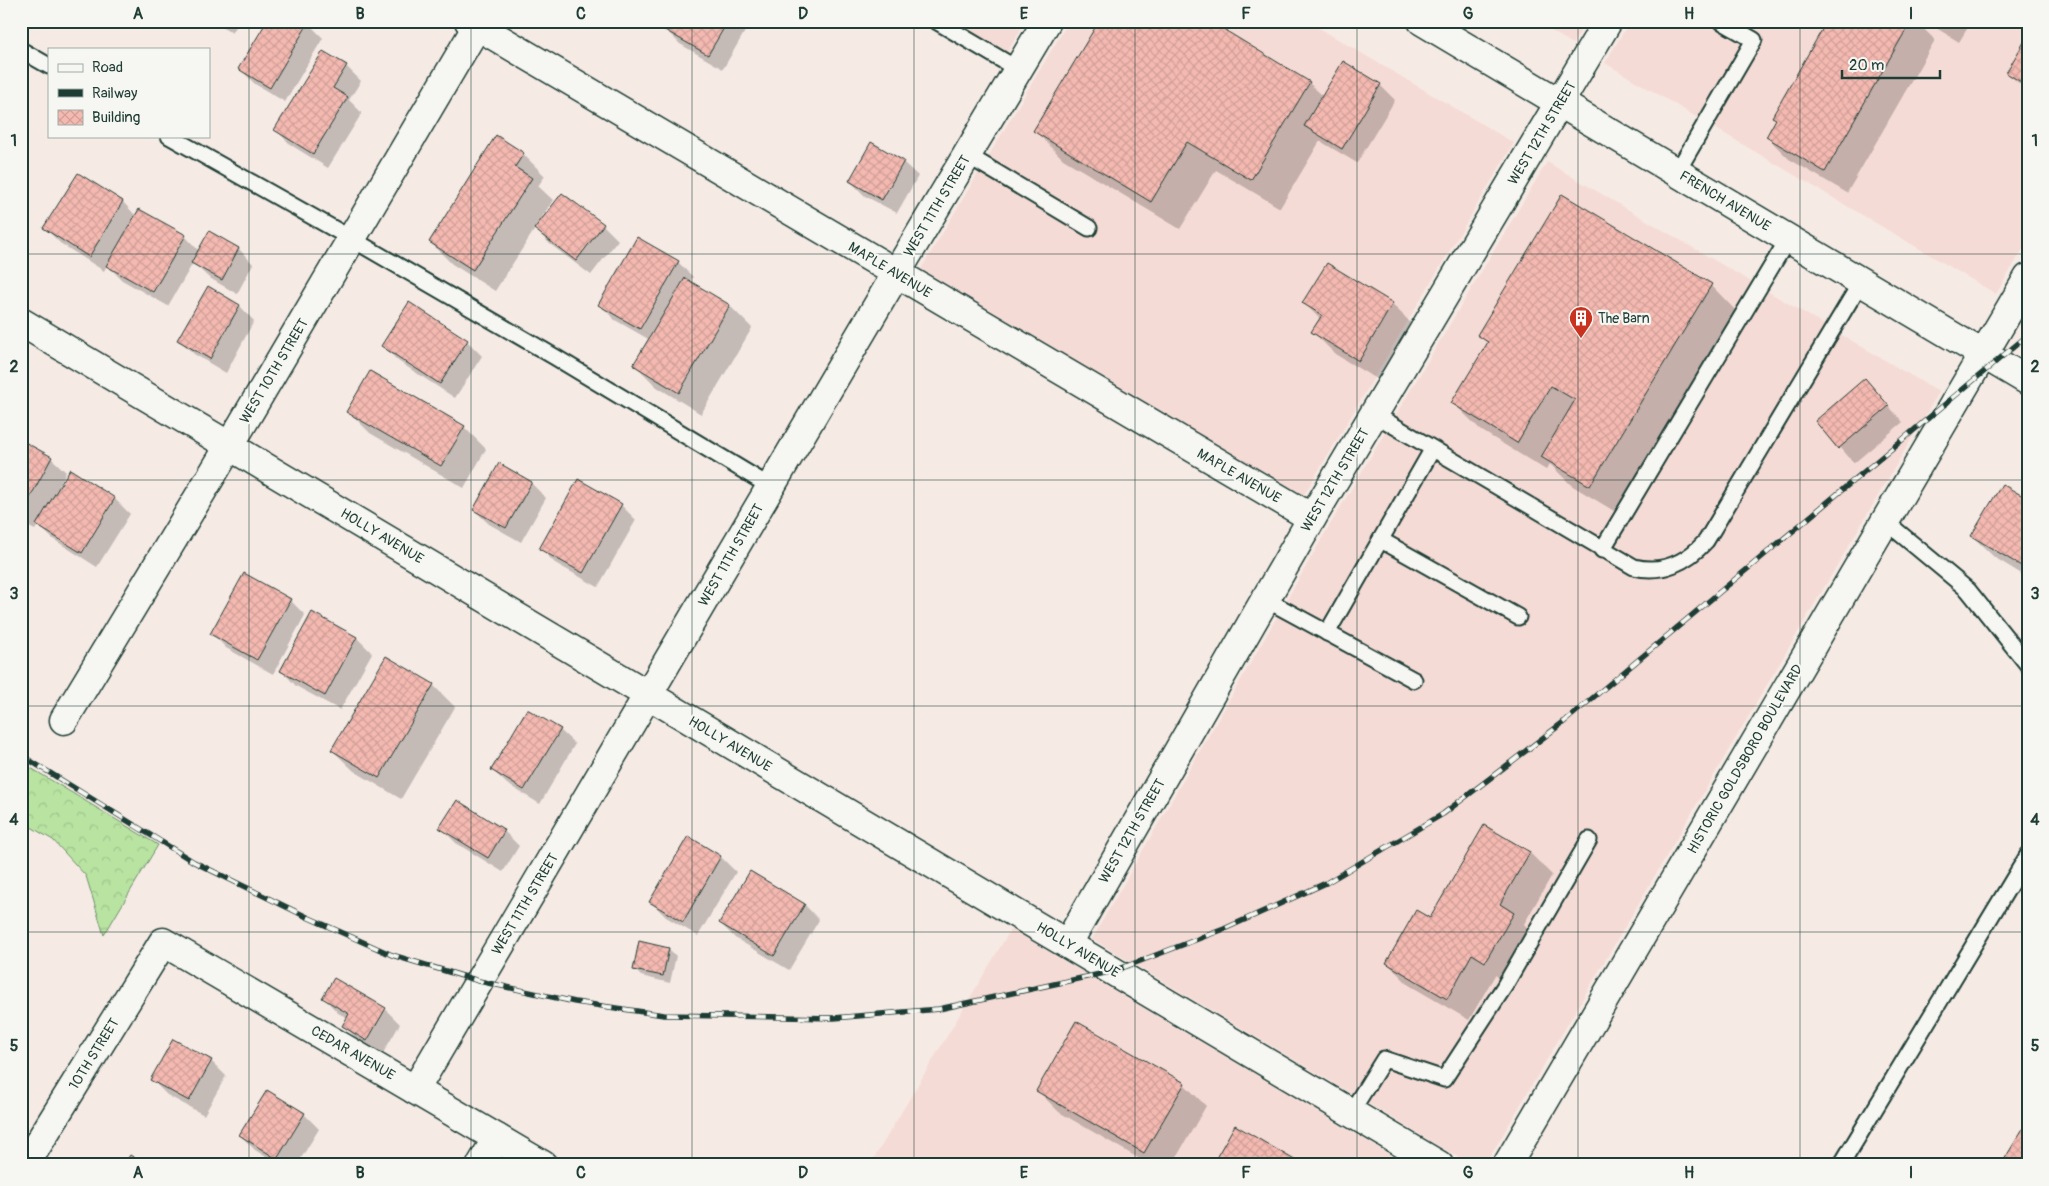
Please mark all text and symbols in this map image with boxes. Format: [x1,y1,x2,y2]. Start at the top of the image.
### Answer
text: A [133,4,144,24]
text: B [355,4,365,24]
text: C [576,4,586,24]
text: D [798,4,808,24]
text: E [1020,4,1029,24]
text: F [1241,4,1251,24]
text: G [1463,4,1474,24]
text: H [1684,4,1694,24]
text: I [1909,4,1913,24]
legend [48,48,210,138]
scale bar [1842,48,1939,80]
text: 20 m [1849,56,1884,75]
text: Road [92,58,123,77]
street label: WEST 12TH STREET [1504,78,1580,188]
text: Railway [92,84,138,103]
text: Building [92,108,140,127]
text: 1 [11,131,17,151]
text: 1 [2032,131,2038,151]
street label: WEST 11TH STREET [900,152,974,260]
street label: FRENCH AVENUE [1676,167,1774,235]
street label: MAPLE AVENUE [845,238,935,302]
building icon: The Barn [1568,305,1594,339]
place label: The Barn [1598,310,1650,327]
street label: WEST 10TH STREET [236,315,312,426]
text: 2 [10,357,19,377]
text: 2 [2031,357,2040,377]
street label: WEST 12TH STREET [1297,425,1373,535]
street label: MAPLE AVENUE [1194,445,1284,507]
street label: WEST 11TH STREET [695,501,767,609]
street label: HOLLY AVENUE [337,505,427,567]
text: 3 [10,584,19,604]
text: 3 [2031,584,2040,604]
street label: HISTORIC GOLDSBORO BOULEVARD [1684,661,1806,857]
street label: HOLLY AVENUE [685,713,775,775]
street label: WEST 12TH STREET [1095,776,1169,886]
text: 4 [9,810,19,830]
text: 4 [2030,810,2040,830]
street label: WEST 11TH STREET [488,850,562,958]
street label: HOLLY AVENUE [1033,919,1123,981]
street label: 10TH STREET [65,1015,123,1093]
street label: CEDAR AVENUE [308,1022,398,1084]
text: 5 [10,1036,19,1056]
text: 5 [2031,1036,2040,1056]
text: A [133,1163,144,1183]
text: B [355,1163,365,1183]
text: C [576,1163,586,1183]
text: D [798,1163,808,1183]
text: E [1020,1163,1029,1183]
text: F [1241,1163,1251,1183]
text: G [1463,1163,1474,1183]
text: H [1684,1163,1694,1183]
text: I [1909,1163,1913,1183]

